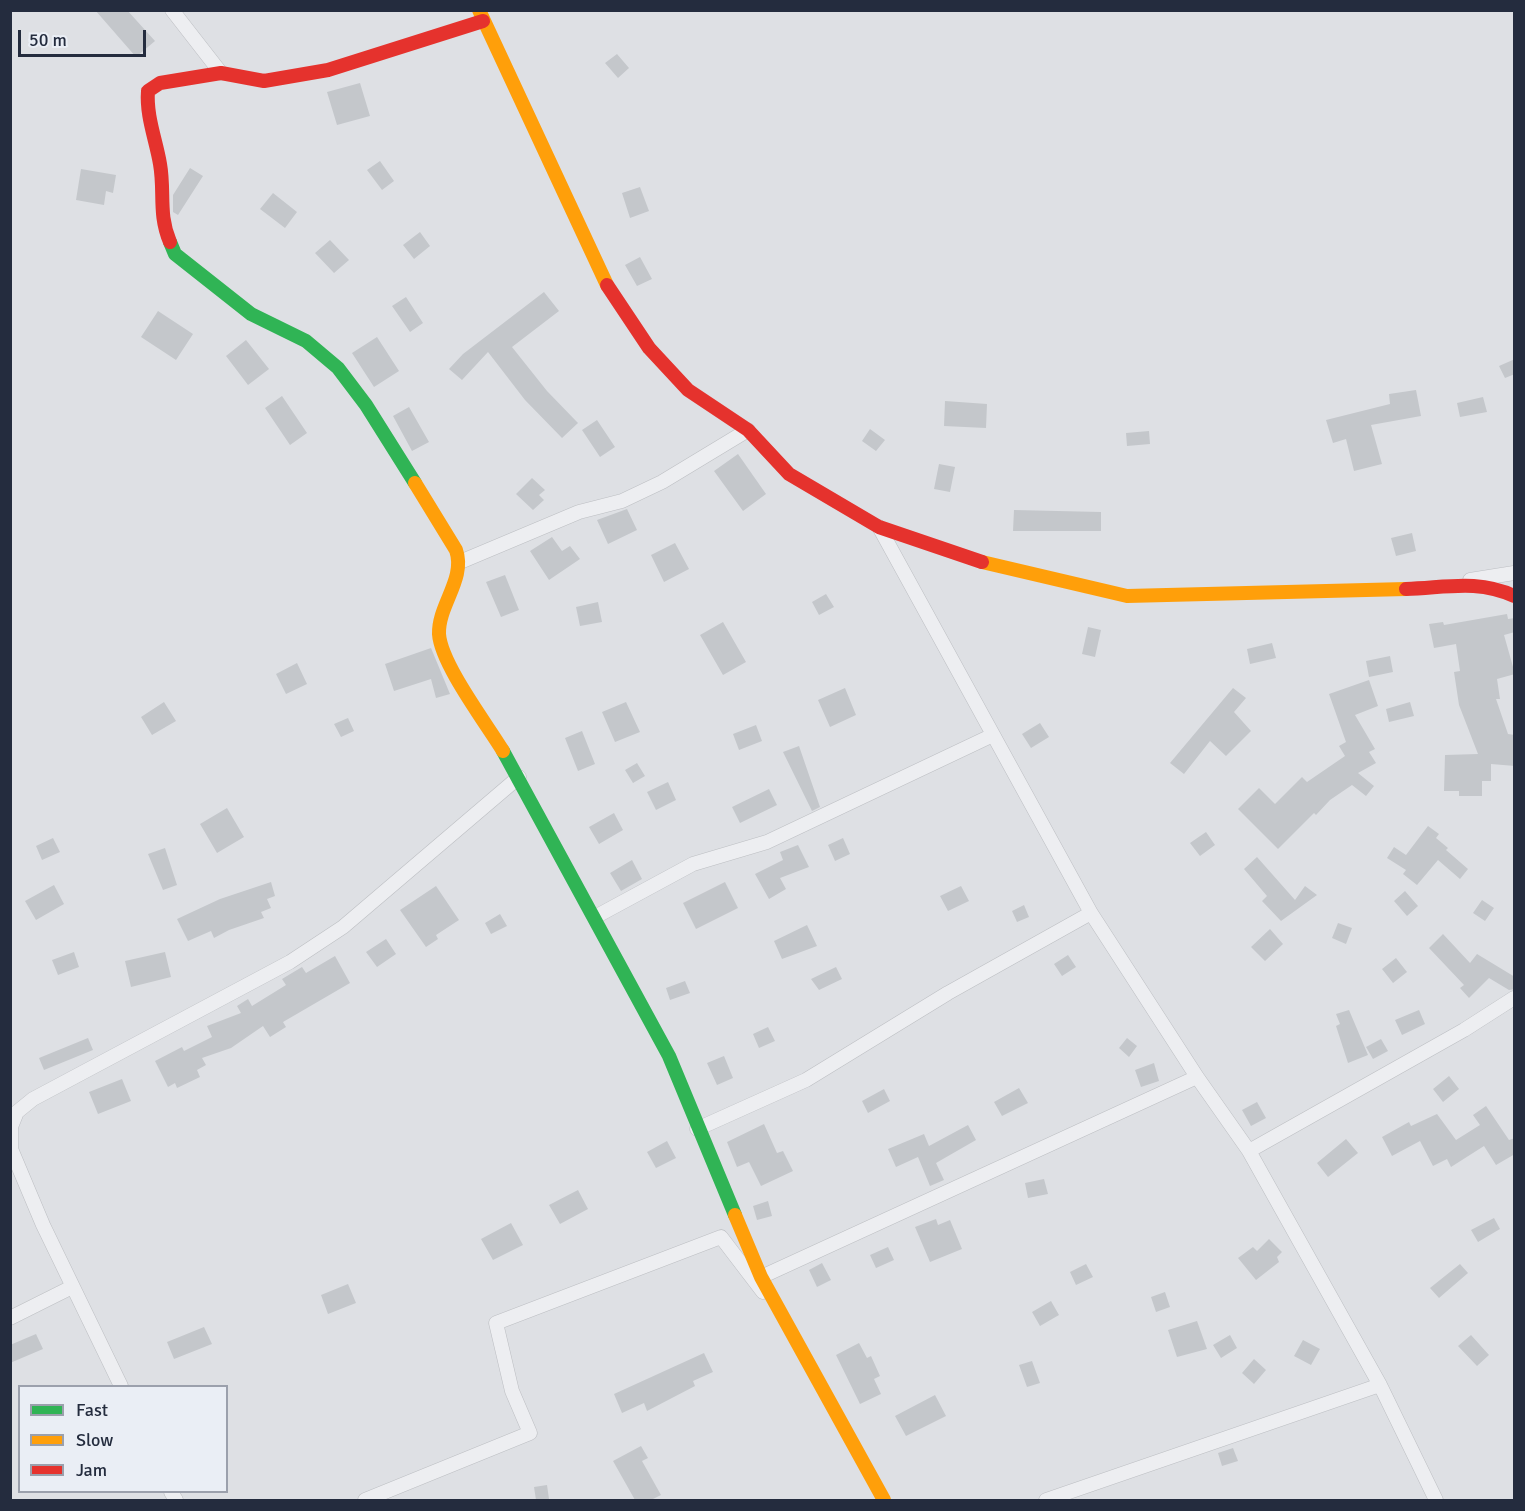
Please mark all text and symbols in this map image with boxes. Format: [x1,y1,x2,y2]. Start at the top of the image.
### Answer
scale bar [21,18,148,56]
text: 50 m [29,29,67,51]
legend [18,1385,228,1493]
text: Fast [76,1399,108,1421]
text: Slow [76,1429,113,1451]
text: Jam [76,1459,107,1481]

